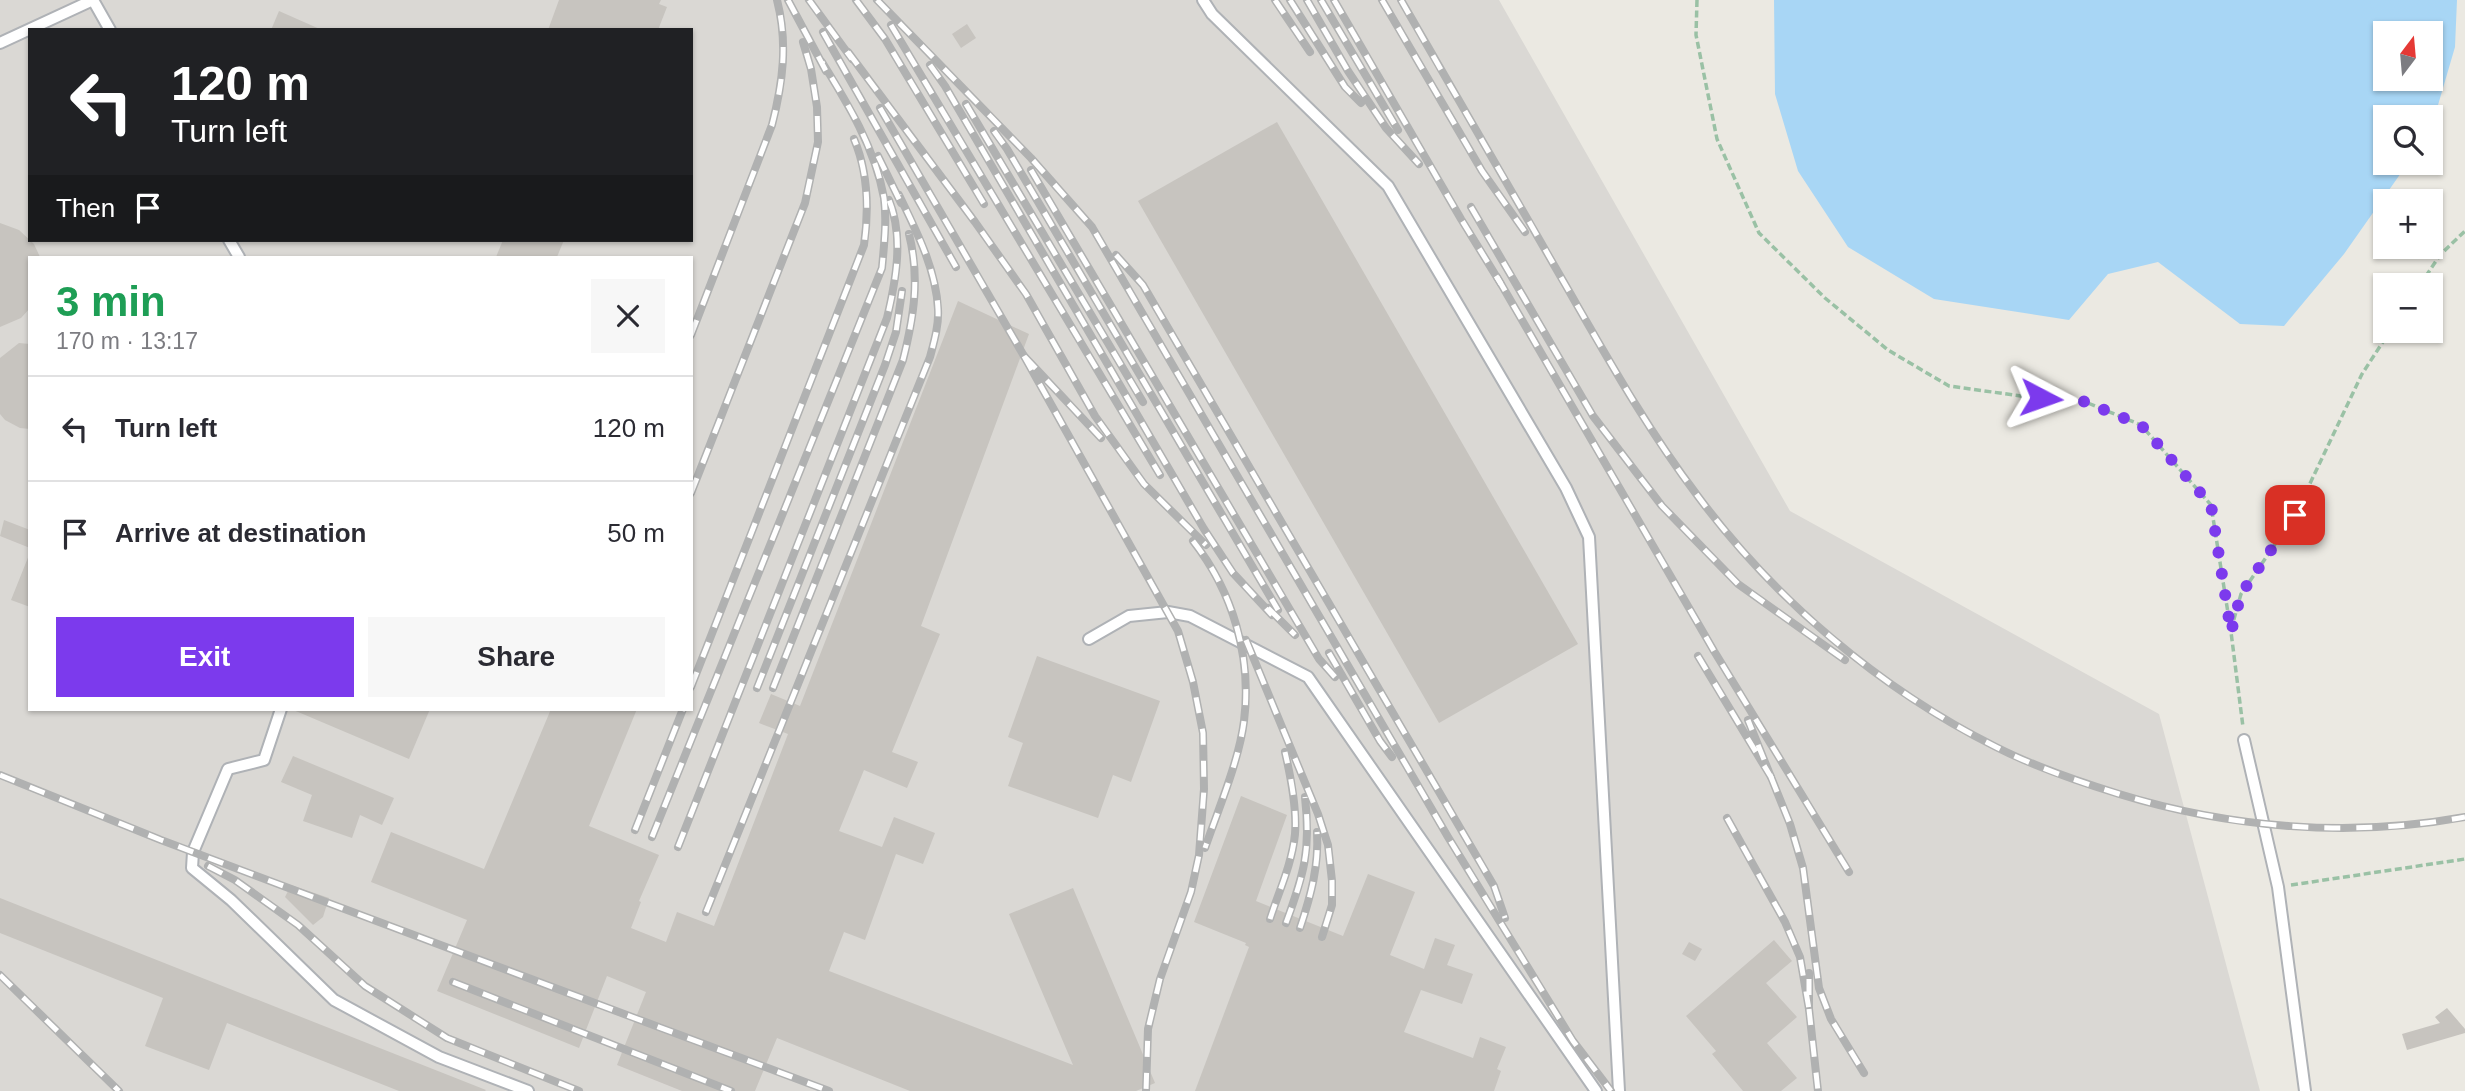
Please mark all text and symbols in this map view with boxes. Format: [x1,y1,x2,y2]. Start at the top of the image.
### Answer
north arrow [2373,21,2443,91]
map controls [2373,21,2443,343]
icon: left [56,56,147,147]
text: 120 m [171,56,310,110]
button: search [2373,105,2443,175]
text: Turn left [171,113,287,149]
icon: arrive [129,189,167,227]
button: + [2373,189,2443,259]
text: Then [56,193,115,223]
button: − [2373,273,2443,343]
text: 3 min [56,278,166,325]
button: close [591,279,665,353]
text: 170 m · 13:17 [56,328,198,354]
position arrow [2004,361,2078,435]
icon: left [56,410,94,448]
text: Turn left [115,413,217,443]
text: 120 m [593,413,665,443]
pin [2265,485,2325,545]
icon: arrive [2276,496,2314,534]
icon: arrive [56,515,94,553]
text: Arrive at destination [115,518,366,548]
text: 50 m [607,518,665,548]
button: Exit [56,617,354,697]
button: Share [368,617,665,697]

